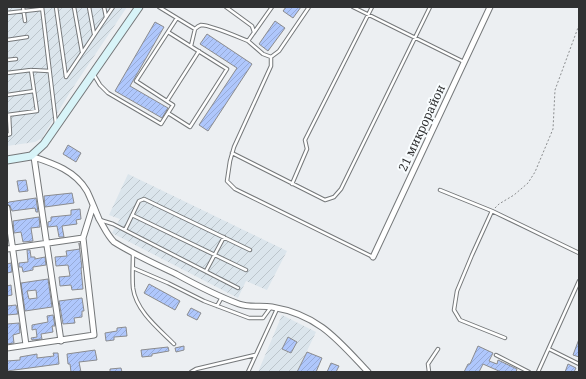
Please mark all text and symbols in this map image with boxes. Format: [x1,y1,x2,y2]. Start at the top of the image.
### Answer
street label: 21 микрорайон [394,82,449,174]

